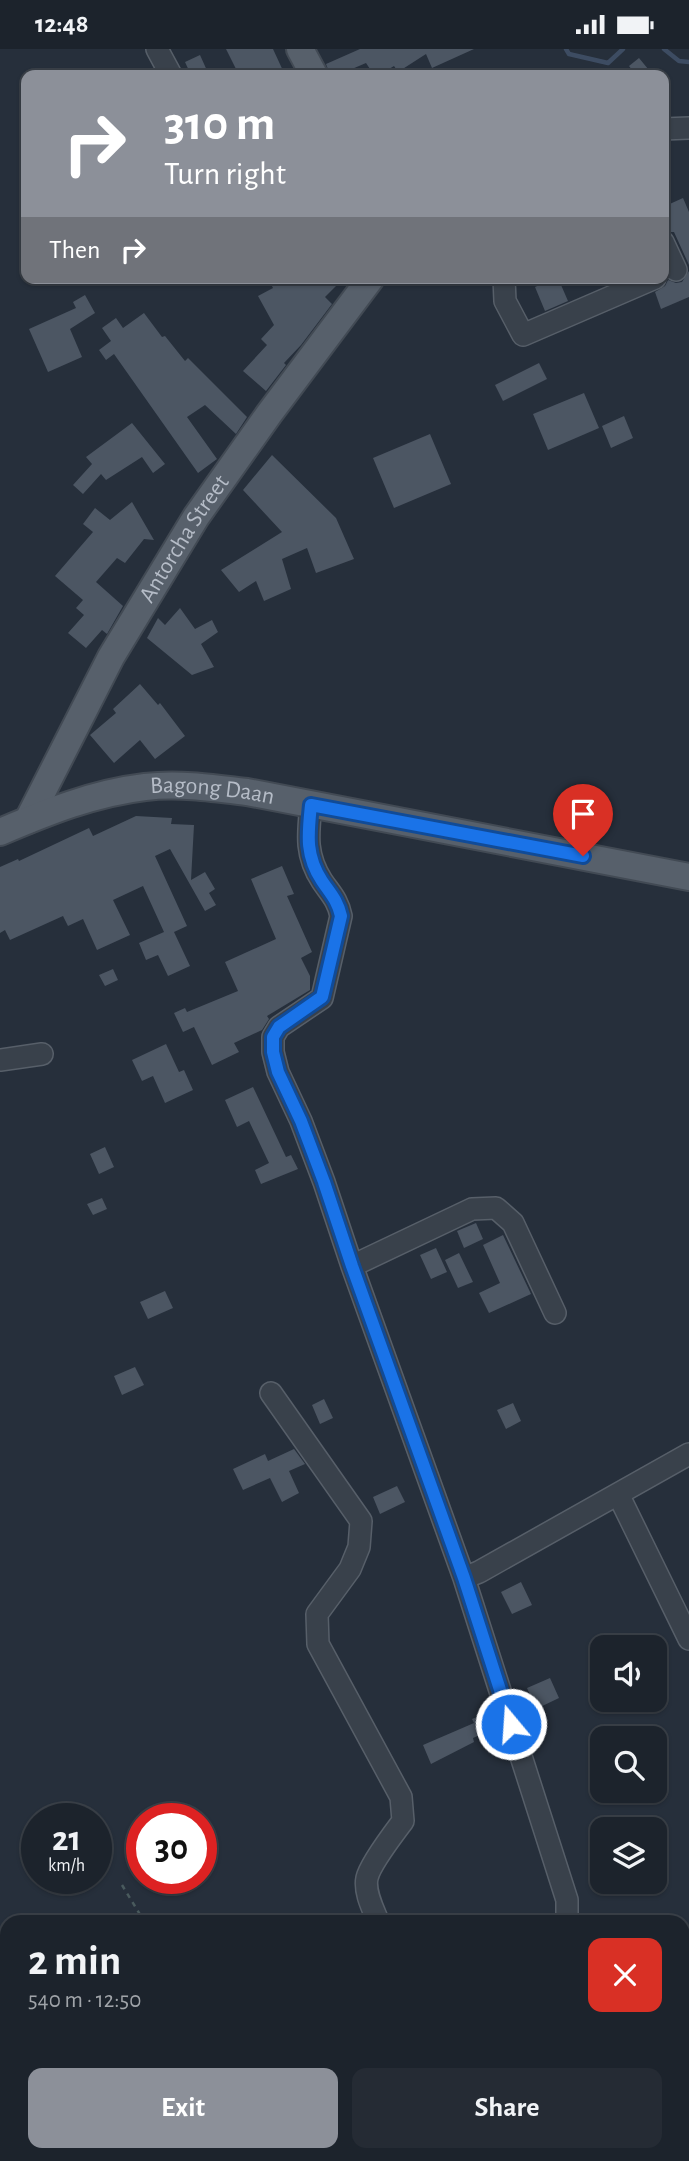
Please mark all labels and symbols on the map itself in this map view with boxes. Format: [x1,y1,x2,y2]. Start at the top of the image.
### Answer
street label: Antorcha Street [135,470,234,607]
street label: Bagong Daan [149,773,277,809]
pin [553,784,613,856]
position arrow [474,1687,548,1761]
speed limit sign: 30 [126,1803,217,1894]

